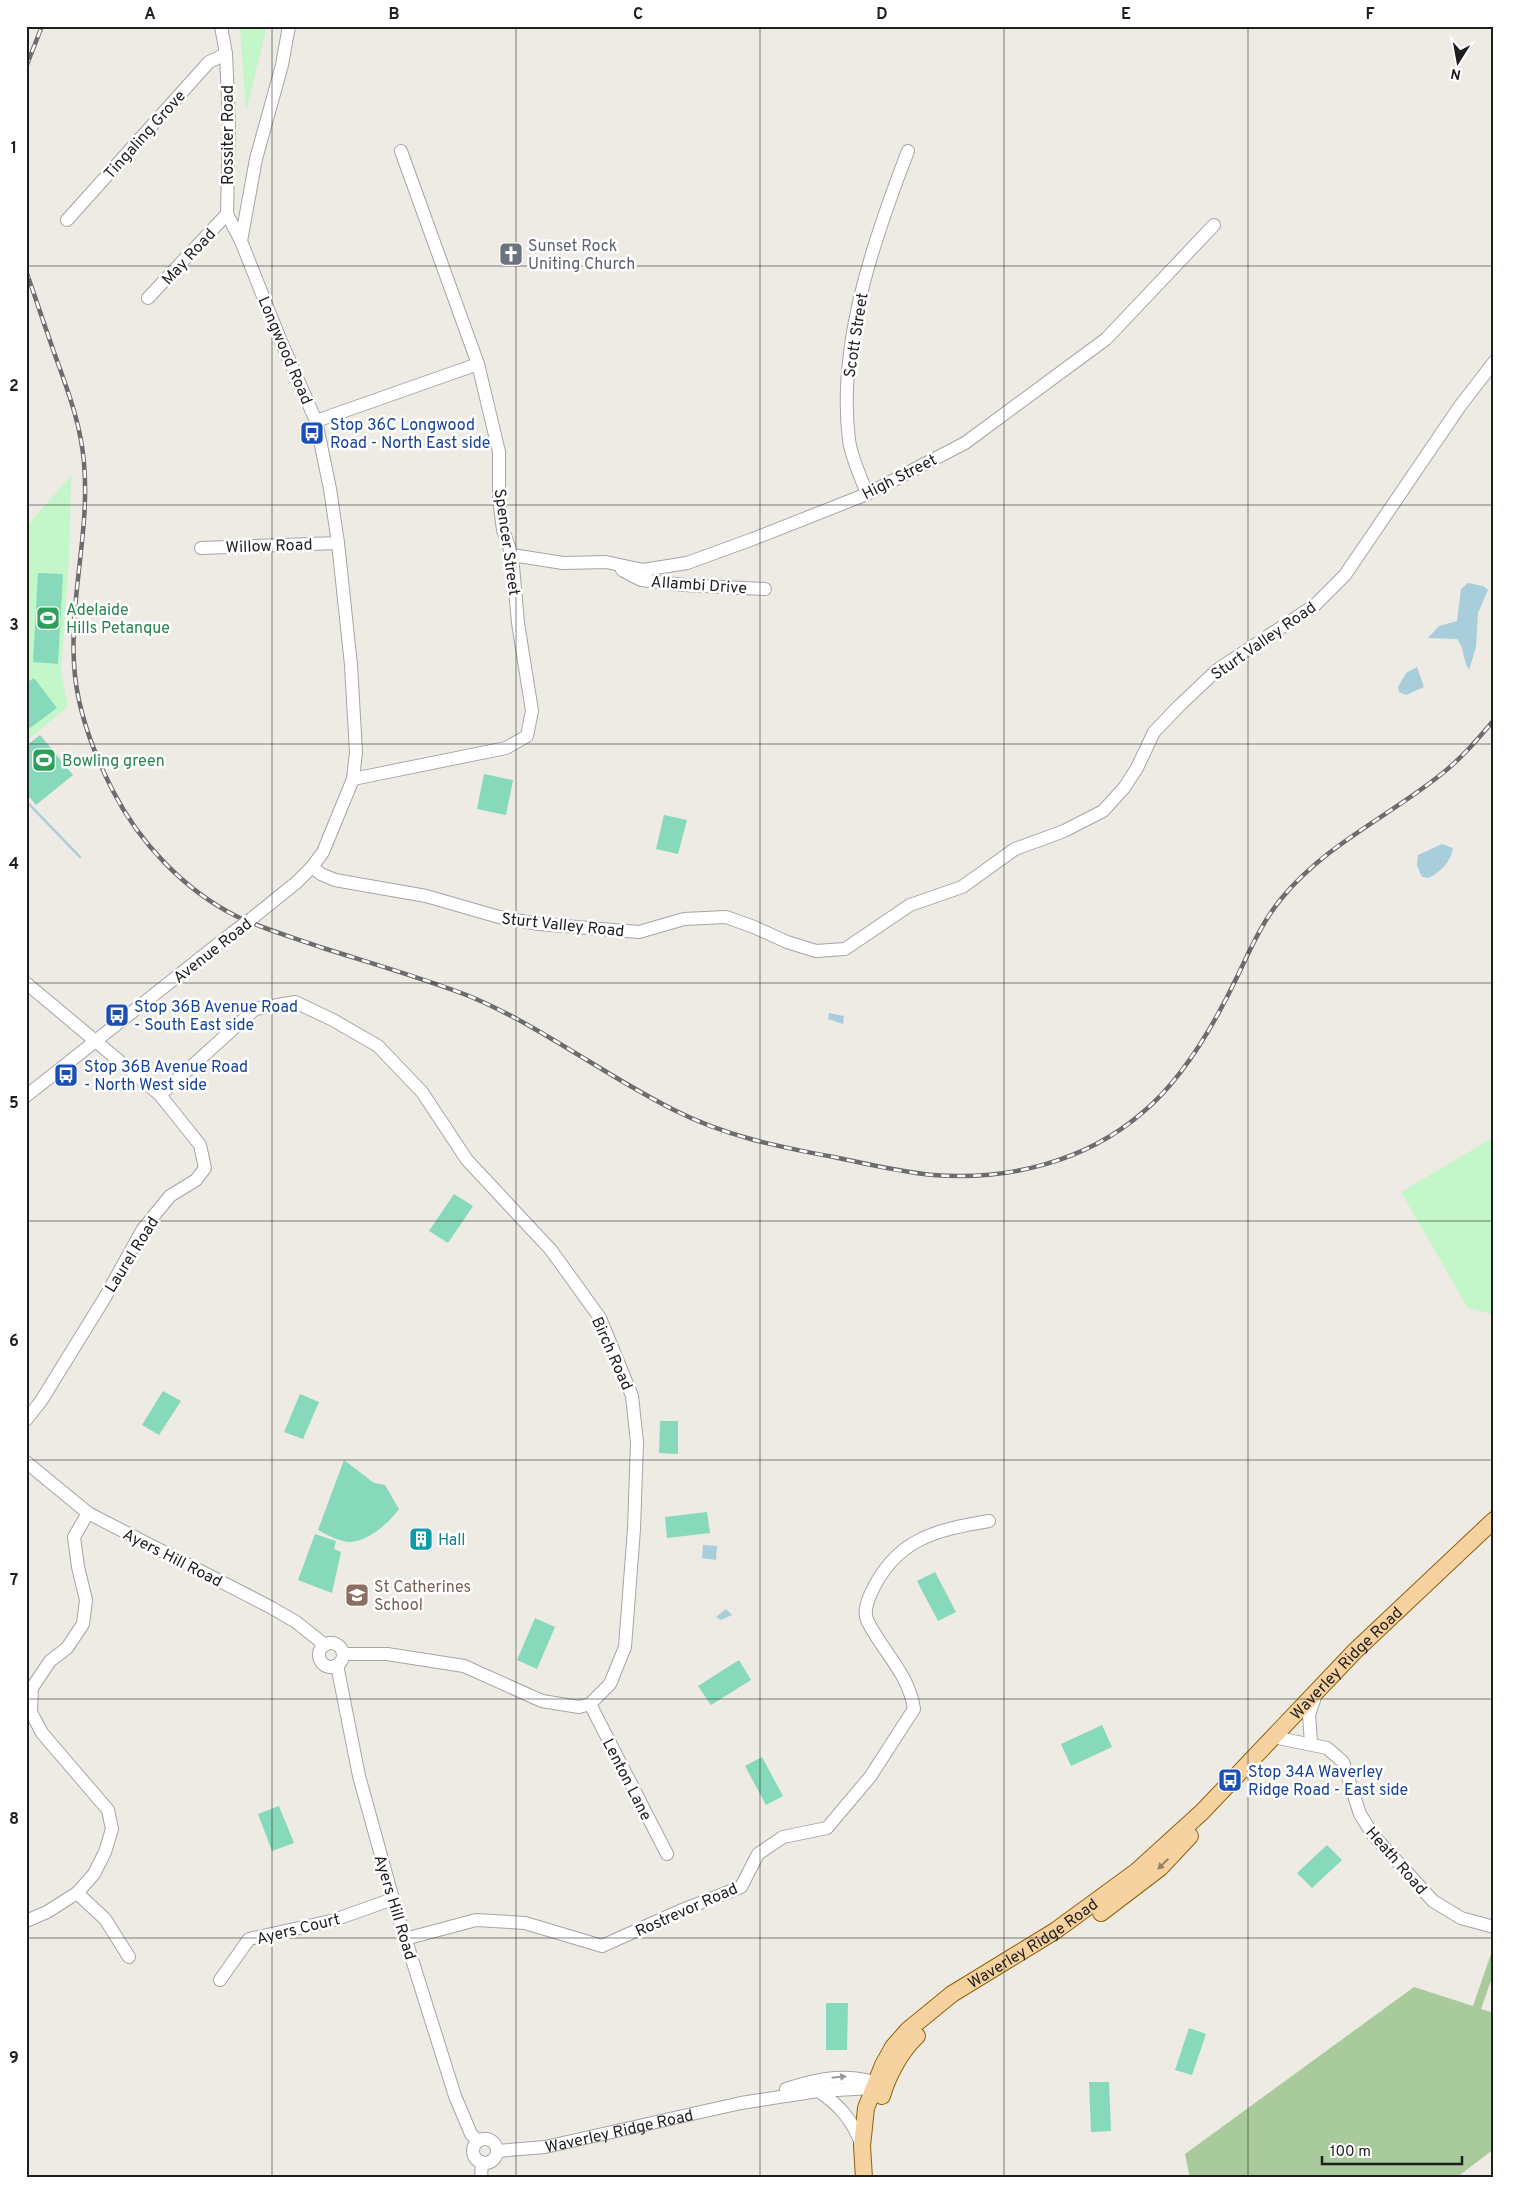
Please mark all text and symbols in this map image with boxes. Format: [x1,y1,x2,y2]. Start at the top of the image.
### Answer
text: A [144,5,156,25]
text: B [388,5,400,25]
text: C [633,5,643,25]
text: D [876,5,888,25]
text: E [1121,5,1131,25]
text: F [1365,5,1375,25]
north arrow [1432,38,1482,88]
text: N [1449,64,1462,83]
street label: Rossiter Road [219,85,239,185]
street label: Tingaling Grove [100,87,191,184]
text: 1 [11,139,17,159]
street label: May Road [158,225,221,290]
place label: Sunset Rock Uniting Church [528,237,635,275]
church icon: Sunset Rock Uniting Church [498,241,524,267]
street label: Scott Street [840,291,874,379]
street label: Longwood Road [252,294,316,408]
text: 2 [9,377,19,397]
place label: Stop 36C Longwood Road - North East side [330,416,490,454]
bus stop icon: Stop 36C Longwood Road - North East side [299,420,325,446]
street label: High Street [859,450,941,505]
street label: Spencer Street [489,487,523,597]
street label: Willow Road [225,535,313,559]
street label: Allambi Drive [650,573,748,599]
street label: Sturt Valley Road [1208,598,1320,685]
place label: Adelaide Hills Petanque [66,601,170,639]
sports icon: Adelaide Hills Petanque [35,605,61,631]
text: 3 [9,616,19,636]
sports icon: Bowling green [31,747,57,773]
place label: Bowling green [62,752,165,772]
text: 4 [9,855,19,875]
street label: Sturt Valley Road [500,910,625,942]
street label: Avenue Road [170,915,257,988]
place label: Stop 36B Avenue Road - South East side [134,998,298,1036]
bus stop icon: Stop 36B Avenue Road - South East side [104,1002,130,1028]
place label: Stop 36B Avenue Road - North West side [84,1058,248,1096]
bus stop icon: Stop 36B Avenue Road - North West side [53,1062,79,1088]
text: 5 [9,1094,19,1114]
street label: Laurel Road [101,1213,164,1297]
street label: Birch Road [586,1314,636,1394]
text: 6 [9,1332,19,1352]
street label: Ayers Hill Road [119,1525,225,1592]
building icon: Hall [408,1526,434,1552]
place label: Hall [438,1531,466,1551]
text: 7 [10,1571,18,1591]
place label: St Catherines School [374,1578,471,1616]
school or university icon: St Catherines School [344,1582,370,1608]
street label: Waverley Ridge Road [1287,1603,1407,1725]
street label: Lenton Lane [597,1736,655,1824]
place label: Stop 34A Waverley Ridge Road - East side [1248,1763,1408,1801]
bus stop icon: Stop 34A Waverley Ridge Road - East side [1217,1767,1243,1793]
text: 8 [9,1810,19,1830]
street label: Heath Road [1361,1823,1430,1899]
street label: Ayers Hill Road [369,1853,420,1963]
one-way arrow [1157,1858,1169,1870]
street label: Rostrevor Road [633,1879,741,1942]
street label: Waverley Ridge Road [965,1895,1103,1994]
street label: Ayers Court [255,1910,342,1950]
text: 9 [9,2049,19,2069]
one-way arrow [831,2073,847,2081]
street label: Waverley Ridge Road [543,2106,695,2159]
scale bar [1322,2134,1462,2166]
text: 100 m [1330,2143,1371,2162]

